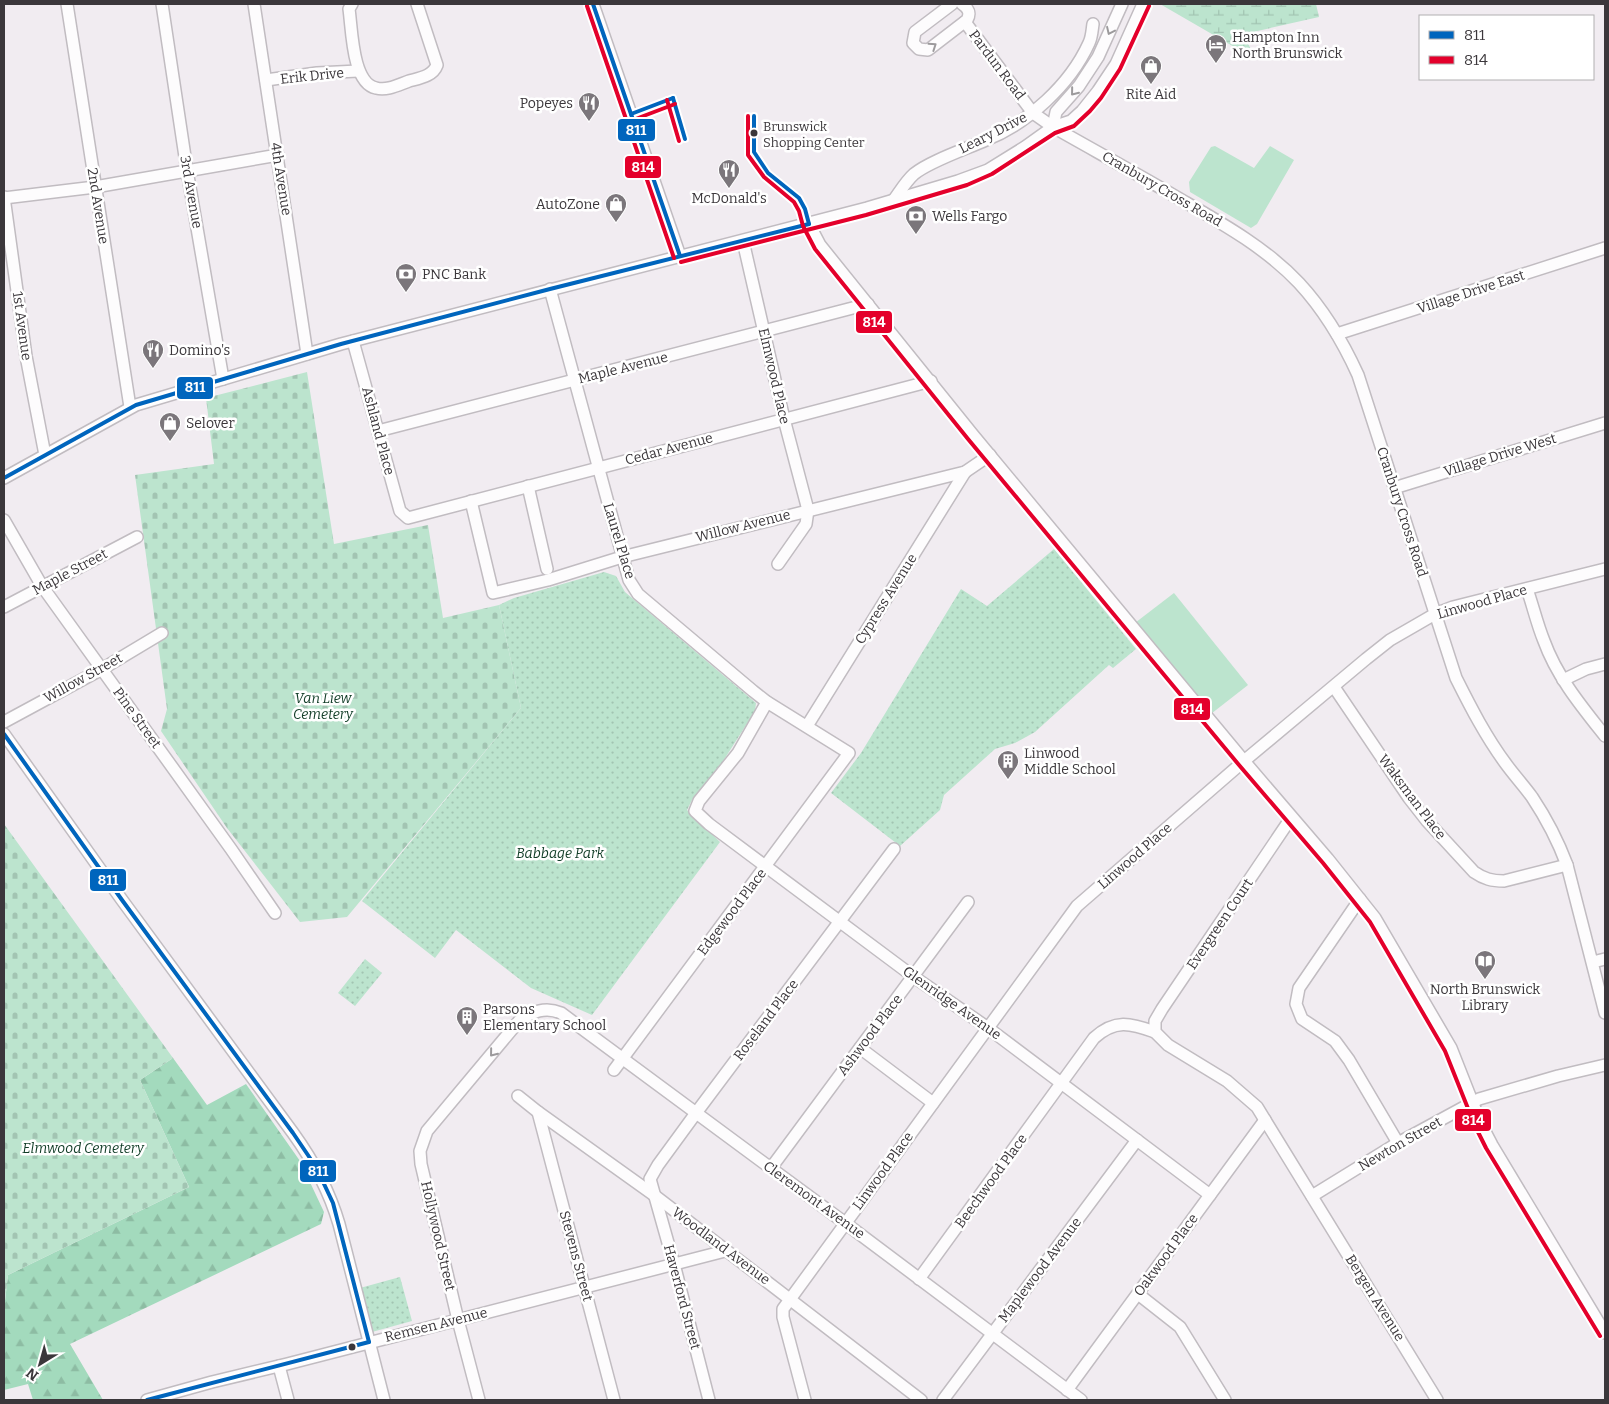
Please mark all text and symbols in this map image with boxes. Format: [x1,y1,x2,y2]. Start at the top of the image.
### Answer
legend [1419,15,1594,80]
one-way arrow [1106,26,1117,35]
text: 811 [1464,26,1485,44]
street label: Pardun Road [965,27,1029,103]
place label: Hampton Inn North Brunswick [1232,29,1343,62]
hotel icon: Hampton Inn North Brunswick [1204,33,1228,64]
one-way arrow [927,43,937,52]
text: 814 [1464,51,1488,69]
shop icon: Rite Aid [1139,54,1163,85]
street label: Erik Drive [279,64,345,88]
one-way arrow [1070,86,1079,95]
place label: Rite Aid [1126,86,1176,103]
restaurant icon: Popeyes [577,91,601,122]
place label: Popeyes [520,95,573,112]
street label: Leary Drive [956,109,1030,157]
line badge: 811 [617,118,656,142]
place label: Brunswick Shopping Center [763,119,865,150]
text: 811 [626,122,646,139]
marker: Brunswick Shopping Center [749,128,759,138]
street label: 4th Avenue [267,141,295,217]
street label: Cranbury Cross Road [1099,148,1225,230]
street label: 3rd Avenue [176,154,206,230]
line badge: 814 [624,155,662,179]
restaurant icon: McDonald's [717,158,741,189]
text: 814 [631,159,655,176]
street label: 2nd Avenue [84,167,112,245]
place label: McDonald's [691,190,767,207]
shop icon: AutoZone [604,192,628,223]
place label: AutoZone [536,196,600,213]
bank icon: Wells Fargo [904,204,928,235]
place label: Wells Fargo [932,208,1007,225]
bank icon: PNC Bank [394,262,418,293]
place label: PNC Bank [422,266,486,283]
street label: Village Drive East [1415,267,1527,317]
street label: 1st Avenue [9,290,35,362]
line badge: 814 [855,310,893,334]
text: 814 [862,314,886,331]
street label: Elmwood Place [755,326,793,426]
restaurant icon: Domino's [141,338,165,369]
place label: Domino's [169,342,230,359]
street label: Maple Avenue [576,349,670,387]
line badge: 811 [176,376,214,400]
text: 811 [185,379,205,396]
street label: Ashland Place [358,385,398,477]
shop icon: Selover [158,411,182,442]
place label: Selover [186,415,235,432]
street label: Cedar Avenue [623,429,715,469]
street label: Village Drive West [1442,430,1558,480]
street label: Cranbury Cross Road [1373,445,1431,579]
street label: Laurel Place [599,501,639,581]
street label: Willow Avenue [694,506,792,546]
street label: Maple Street [30,545,110,599]
street label: Cypress Avenue [851,551,921,647]
street label: Linwood Place [1435,581,1529,623]
street label: Willow Street [41,649,125,707]
street label: Pine Street [109,684,165,752]
park label: Van Liew Cemetery [293,690,354,723]
line badge: 814 [1173,697,1211,721]
text: 814 [1180,701,1204,718]
place label: Linwood Middle School [1024,745,1116,778]
building icon: Linwood Middle School [996,749,1020,780]
street label: Waksman Place [1375,751,1449,843]
street label: Linwood Place [1094,819,1176,893]
park label: Babbage Park [516,845,605,862]
street label: Edgewood Place [694,865,770,959]
line badge: 811 [89,868,127,892]
text: 811 [98,872,118,889]
street label: Evergreen Court [1183,875,1257,973]
library icon: North Brunswick Library [1473,949,1497,980]
street label: Glenridge Avenue [899,963,1005,1043]
street label: Roseland Place [730,976,802,1064]
place label: North Brunswick Library [1430,981,1540,1014]
street label: Ashwood Place [834,991,906,1079]
place label: Parsons Elementary School [483,1001,606,1034]
building icon: Parsons Elementary School [455,1005,479,1036]
one-way arrow [490,1047,499,1056]
line badge: 814 [1454,1108,1492,1132]
text: 814 [1461,1112,1485,1129]
street label: Newton Street [1355,1113,1445,1175]
street label: Linwood Place [849,1129,917,1213]
street label: Beechwood Place [951,1131,1031,1231]
park label: Elmwood Cemetery [22,1140,145,1157]
street label: Cleremont Avenue [760,1158,868,1242]
line badge: 811 [299,1159,337,1183]
text: 811 [308,1163,328,1180]
street label: Hollywood Street [417,1179,459,1293]
street label: Woodland Avenue [669,1204,773,1288]
street label: Stevens Street [556,1209,596,1303]
street label: Oakwood Place [1130,1210,1202,1300]
street label: Maplewood Avenue [995,1214,1085,1326]
street label: Haverford Street [660,1243,704,1351]
street label: Bergen Avenue [1342,1252,1408,1344]
street label: Remsen Avenue [383,1304,489,1346]
north arrow [15,1339,65,1389]
unlabelled marker [347,1342,357,1352]
text: N [23,1364,42,1384]

